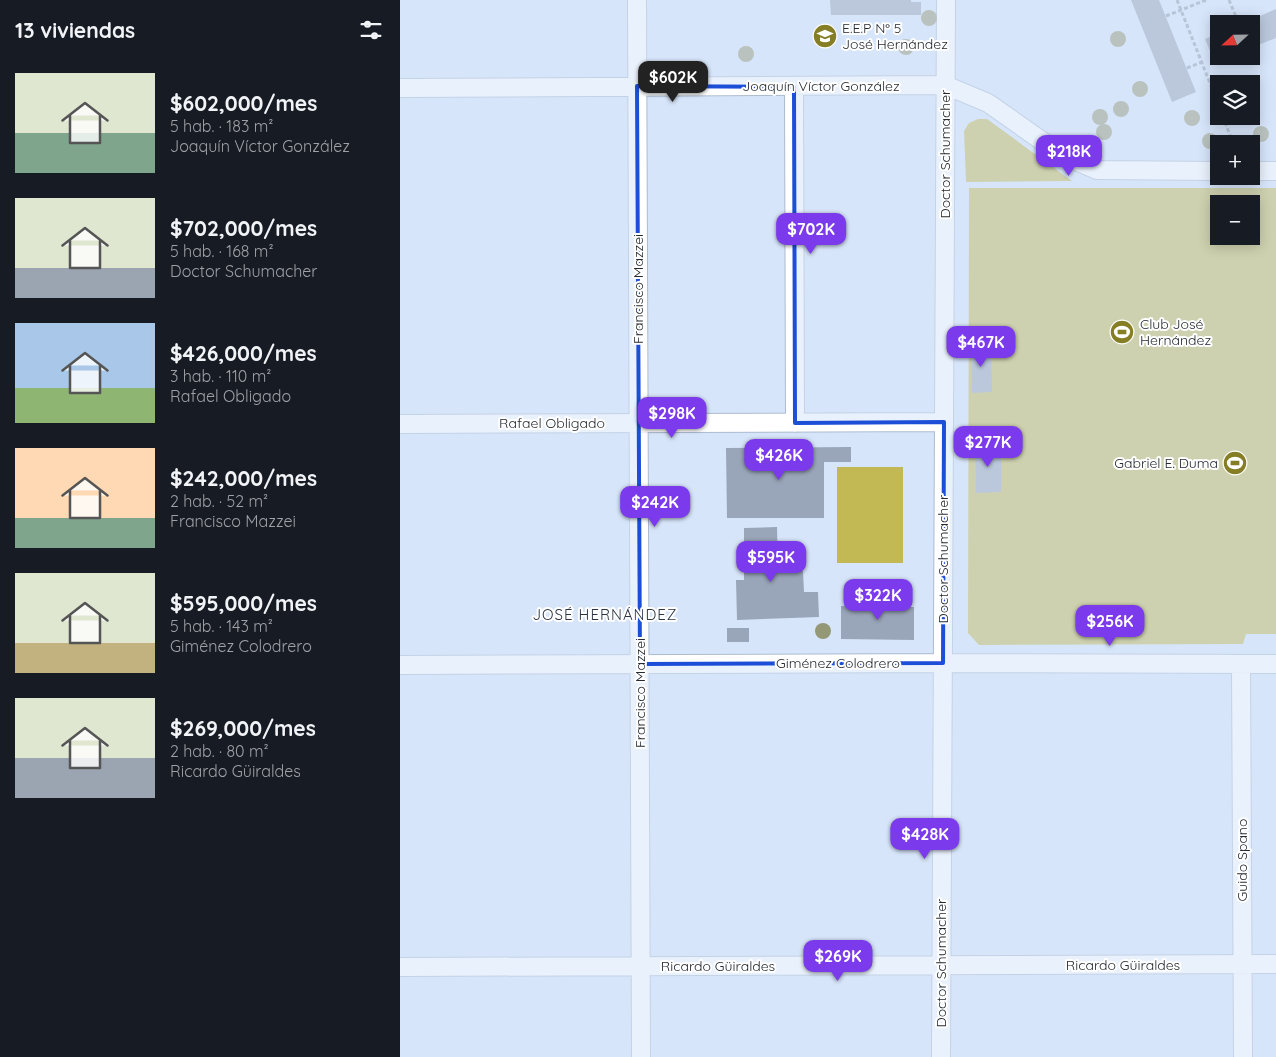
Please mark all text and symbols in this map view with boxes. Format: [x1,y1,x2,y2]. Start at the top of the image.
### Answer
north arrow [1210,15,1260,65]
map controls [1210,15,1260,245]
icon: filters [357,16,385,44]
text: 13 viviendas [15,17,135,43]
place label: E.E.P N° 5 José Hernández [842,19,948,53]
school or university icon: E.E.P N° 5 José Hernández [812,23,838,49]
pin: $602K [638,61,708,103]
text: $602K [649,67,697,87]
button: layers [1210,75,1260,125]
street label: Joaquín Víctor González [742,77,900,95]
street label: Doctor Schumacher [936,89,954,219]
text: $602,000/mes [170,90,317,116]
icon: home [55,93,115,153]
text: 5 hab. · 183 m² [170,116,273,136]
pin: $218K [1034,134,1104,177]
button: + [1210,135,1260,185]
text: Joaquín Víctor González [170,136,350,156]
text: $218K [1047,141,1091,161]
button: − [1210,195,1260,245]
pin: $702K [776,212,846,255]
text: $702,000/mes [170,215,317,241]
icon: home [55,218,115,278]
text: $702K [787,219,835,239]
street label: Francisco Mazzei [629,234,647,344]
text: 5 hab. · 168 m² [170,241,274,261]
text: Doctor Schumacher [170,261,317,281]
place label: Club José Hernández [1140,315,1211,349]
sports icon: Club José Hernández [1109,319,1135,345]
pin: $467K [946,326,1016,368]
text: $467K [957,332,1005,352]
text: $426,000/mes [170,340,317,366]
icon: home [55,343,115,403]
text: 3 hab. · 110 m² [170,366,271,386]
text: Rafael Obligado [170,386,291,406]
pin: $298K [637,396,707,439]
text: $298K [649,403,696,423]
street label: Rafael Obligado [499,414,605,432]
pin: $277K [953,426,1023,468]
text: $277K [965,432,1011,452]
pin: $426K [744,438,814,481]
text: $426K [755,445,803,465]
sports icon: Gabriel E. Duma [1222,450,1248,476]
place label: Gabriel E. Duma [1114,454,1218,472]
text: $242,000/mes [170,465,317,491]
icon: home [55,468,115,528]
pin: $242K [620,486,690,528]
text: 2 hab. · 52 m² [170,491,268,511]
text: $242K [631,492,679,512]
street label: Doctor Schumacher [934,494,952,624]
text: Francisco Mazzei [170,511,296,531]
pin: $595K [736,540,806,583]
text: $595K [747,547,795,567]
pin: $322K [843,578,913,621]
text: $322K [855,585,901,605]
text: $595,000/mes [170,590,317,616]
icon: home [55,593,115,653]
pin: $256K [1075,604,1145,647]
district label: JOSÉ HERNÁNDEZ [533,605,678,624]
text: $256K [1086,611,1134,631]
text: 5 hab. · 143 m² [170,616,273,636]
text: Giménez Colodrero [170,636,312,656]
street label: Francisco Mazzei [631,638,649,748]
street label: Giménez Colodrero [776,654,900,672]
text: $269,000/mes [170,715,316,741]
icon: home [55,718,115,778]
text: 2 hab. · 80 m² [170,741,269,761]
text: Ricardo Güiraldes [170,761,301,781]
pin: $428K [890,818,960,860]
street label: Guido Spano [1233,819,1251,901]
text: $428K [901,824,949,844]
street label: Doctor Schumacher [932,898,950,1028]
pin: $269K [803,940,873,982]
text: $269K [814,946,862,966]
street label: Ricardo Güiraldes [1066,956,1180,974]
street label: Ricardo Güiraldes [661,957,775,975]

